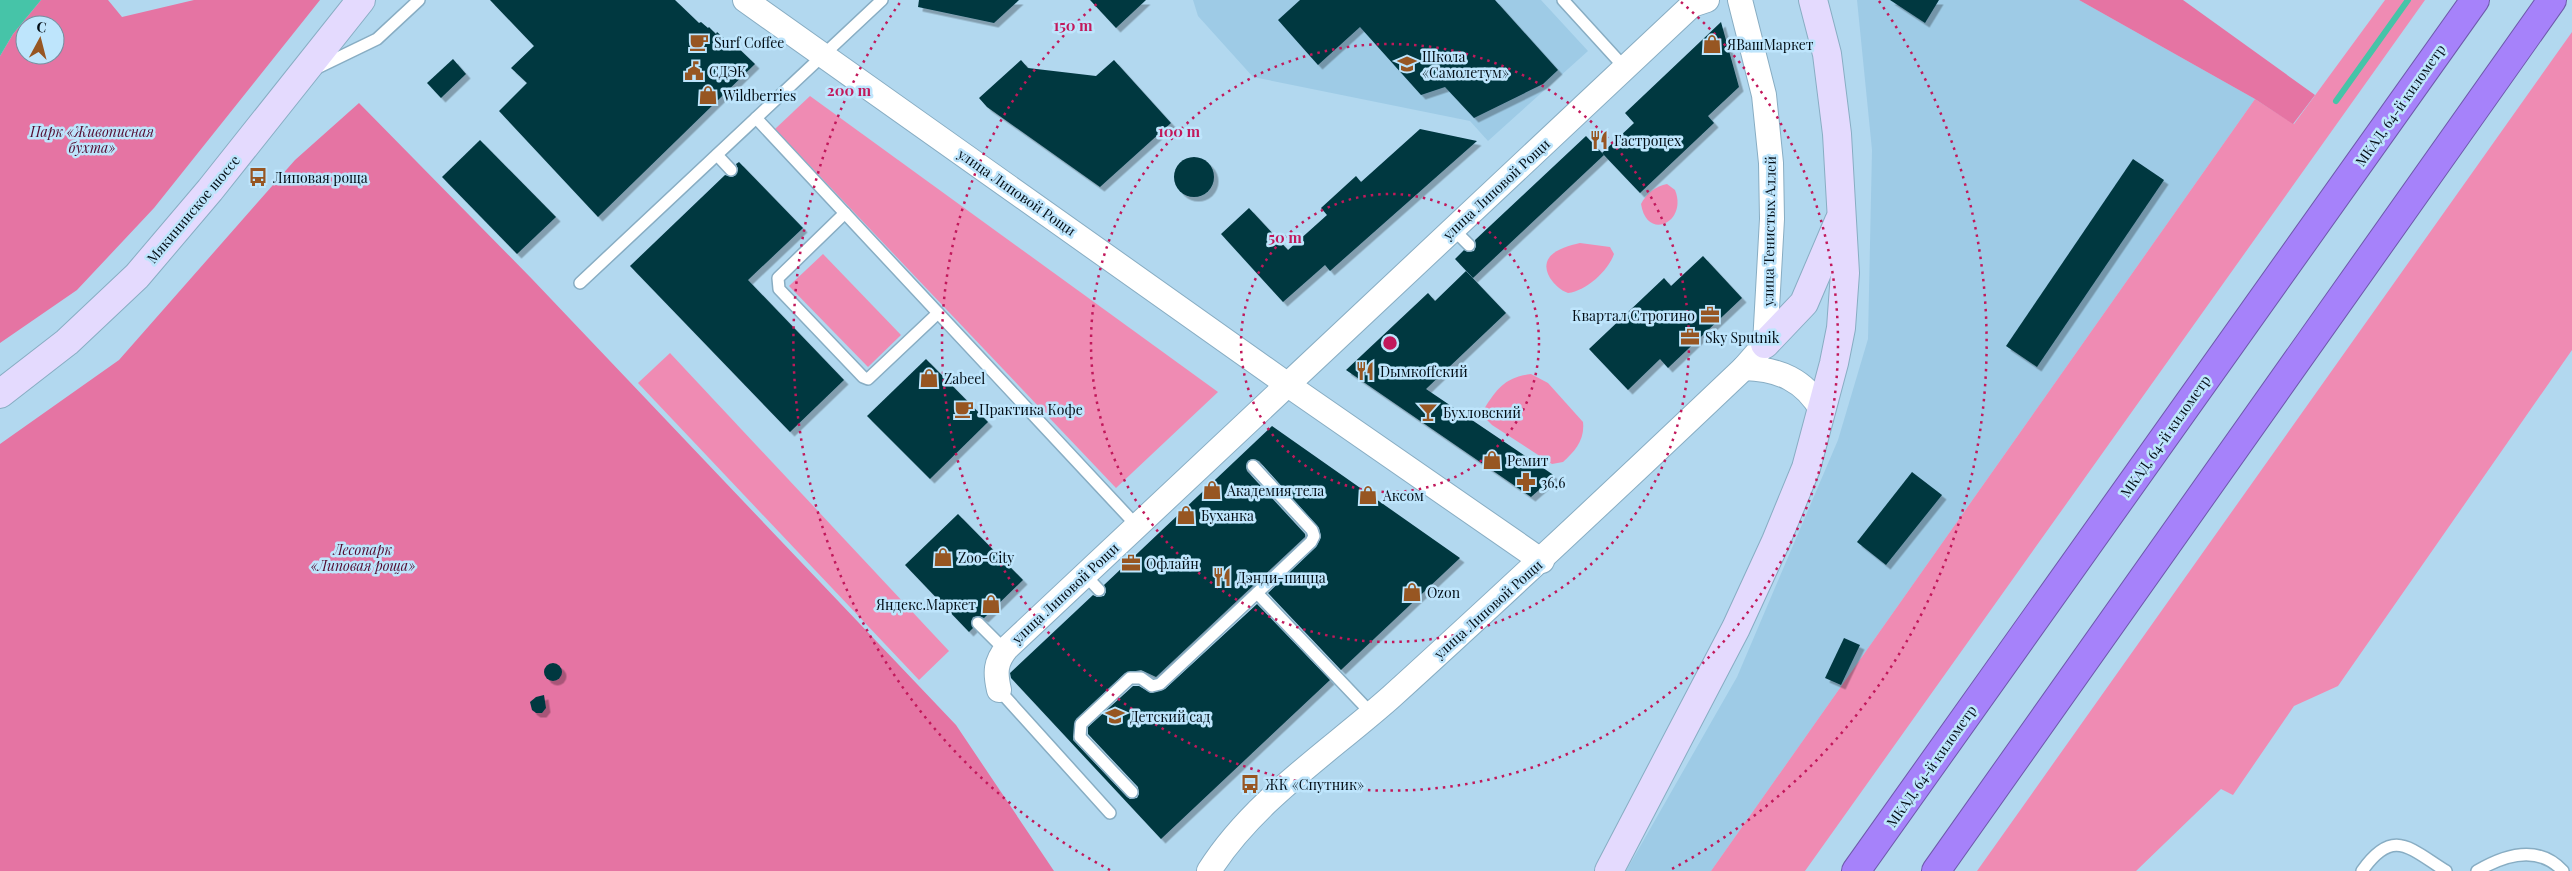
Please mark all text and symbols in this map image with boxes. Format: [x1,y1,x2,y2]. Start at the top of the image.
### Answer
north arrow [15,15,65,65]
text: 150 m [1053,15,1093,35]
text: С [36,17,48,37]
cafe icon: Surf Coffee [688,31,710,53]
place label: Surf Coffee [714,33,784,52]
shop icon: ЯВашМаркет [1701,33,1723,55]
place label: ЯВашМаркет [1726,35,1814,54]
street label: МКАД, 64-й километр [2351,40,2449,170]
place label: Школа «Самолетум» [1422,47,1509,82]
school or university icon: Школа «Самолетум» [1396,53,1418,75]
public building icon: СДЭК [683,60,705,82]
place label: СДЭК [709,62,747,81]
text: 200 m [827,80,872,100]
shop icon: Wildberries [697,84,719,106]
place label: Wildberries [722,86,796,105]
text: 100 m [1158,121,1201,141]
park label: Парк «Живописная бухта» [29,122,154,157]
restaurant icon: Гастроцех [1588,129,1610,151]
place label: Гастроцех [1614,131,1682,150]
street label: улица Липовой Рощи [1438,134,1554,244]
street label: улица Липовой Рощи [953,144,1080,240]
street label: Мякининское шоссе [142,151,244,267]
street label: улица Тенистых Аллей [1758,156,1780,307]
bus stop icon: Липовая роща [247,166,269,188]
place label: Липовая роща [272,168,368,187]
text: 50 m [1268,227,1302,247]
office icon: Квартал Строгино [1699,304,1721,326]
place label: Квартал Строгино [1572,306,1695,325]
office icon: Sky Sputnik [1679,326,1701,348]
place label: Sky Sputnik [1705,328,1780,347]
centre of rings [1381,334,1399,352]
restaurant icon: Dымкoffский [1354,360,1376,382]
place label: Dымкoffский [1380,362,1468,381]
shop icon: Zabeel [918,367,940,389]
place label: Zabeel [944,369,985,388]
street label: МКАД, 64-й километр [2116,371,2214,501]
cafe icon: Практика Кофе [953,398,975,420]
place label: Практика Кофе [979,400,1083,419]
bar icon: Бухловский [1417,401,1439,423]
place label: Бухловский [1443,403,1521,422]
shop icon: Ремит [1481,449,1503,471]
place label: Ремит [1507,451,1549,470]
pharmacy icon: 36,6 [1515,471,1537,493]
place label: 36,6 [1541,473,1565,492]
shop icon: Академия тела [1201,479,1223,501]
place label: Академия тела [1226,481,1324,500]
shop icon: Аксом [1357,484,1379,506]
place label: Аксом [1382,486,1424,505]
shop icon: Буханка [1175,504,1197,526]
place label: Буханка [1201,506,1254,525]
street label: улица Липовой Рощи [1007,538,1123,648]
park label: Лесопарк «Липовая роща» [311,540,415,575]
shop icon: Zoo-City [932,546,954,568]
place label: Zoo-City [958,548,1014,567]
office icon: Офлайн [1120,552,1142,574]
place label: Офлайн [1146,554,1199,573]
street label: улица Липовой Рощи [1429,555,1546,663]
restaurant icon: Дэнди-пицца [1211,566,1233,588]
place label: Дэнди-пицца [1237,568,1326,587]
shop icon: Ozon [1401,581,1423,603]
place label: Ozon [1427,583,1461,602]
shop icon: Яндекс.Маркет [980,593,1002,615]
place label: Яндекс.Маркет [875,595,976,614]
street label: МКАД, 64-й километр [1882,701,1980,831]
school or university icon: Детский сад [1104,705,1126,727]
place label: Детский сад [1130,707,1211,726]
bus stop icon: ЖК «Спутник» [1239,773,1261,795]
place label: ЖК «Спутник» [1265,775,1364,794]

